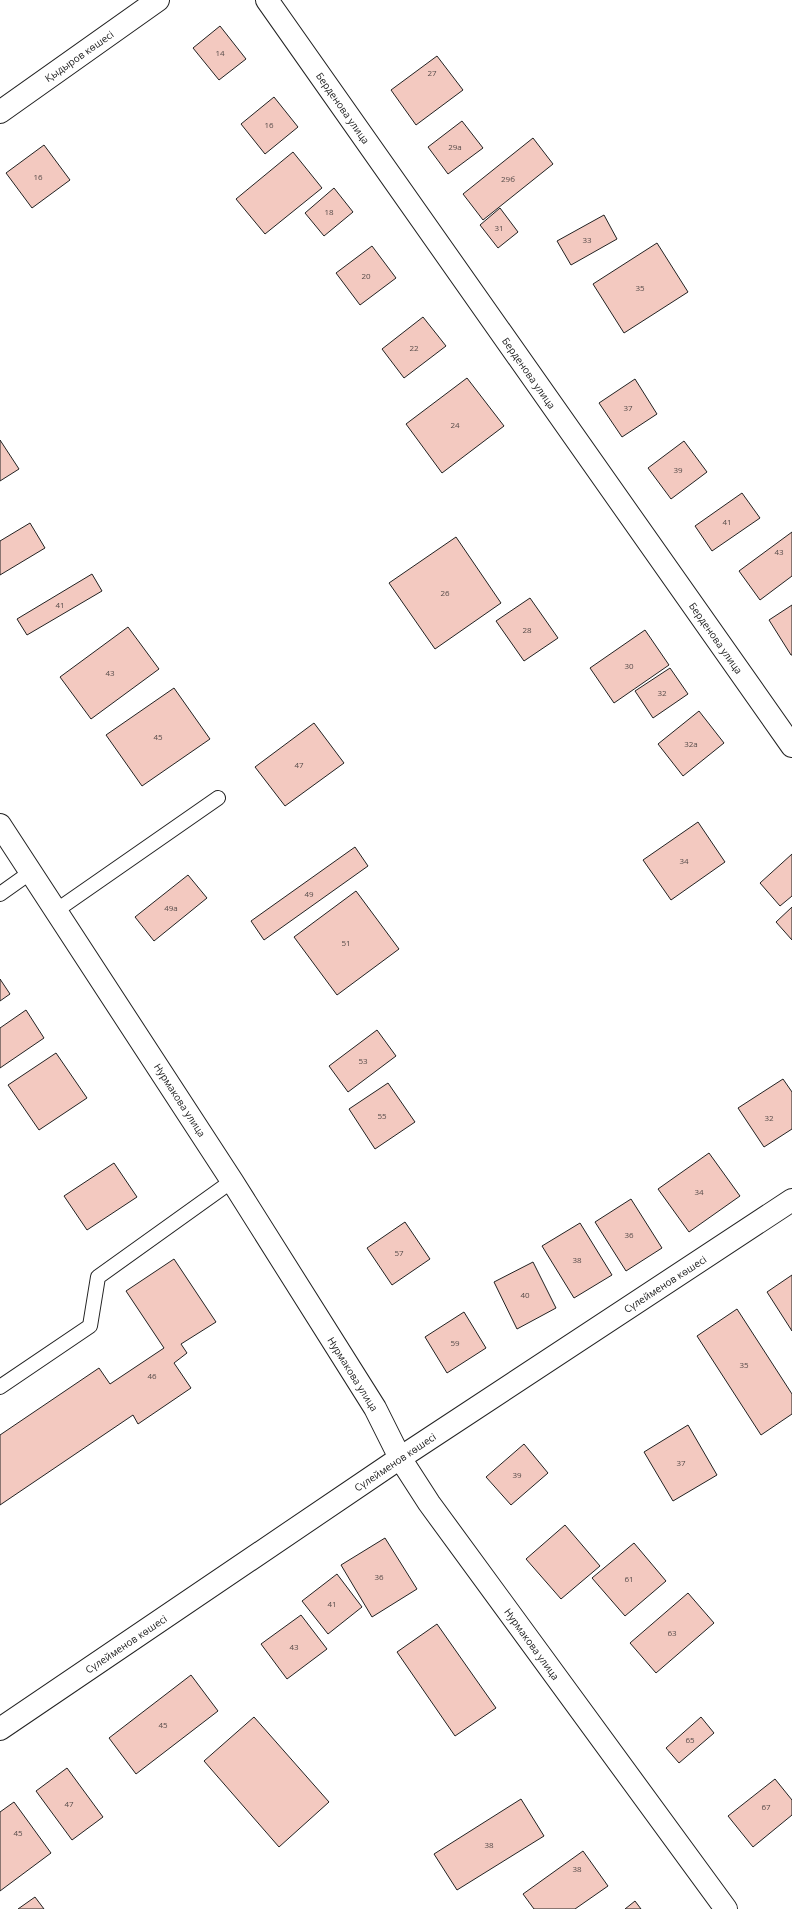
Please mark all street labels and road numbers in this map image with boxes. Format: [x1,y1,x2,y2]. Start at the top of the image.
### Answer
street label: Қыдыров көшесі [42,27,116,85]
street label: Берденова улица [313,69,373,147]
street label: Берденова улица [499,334,559,412]
street label: Берденова улица [686,599,746,677]
street label: Нурмакова улица [151,1060,209,1140]
street label: Сүлейменов көшесі [621,1252,709,1316]
street label: Нурмакова улица [324,1334,382,1414]
street label: Сүлейменов көшесі [351,1429,439,1495]
street label: Нурмакова улица [501,1605,563,1683]
street label: Сүлейменов көшесі [82,1611,170,1677]

